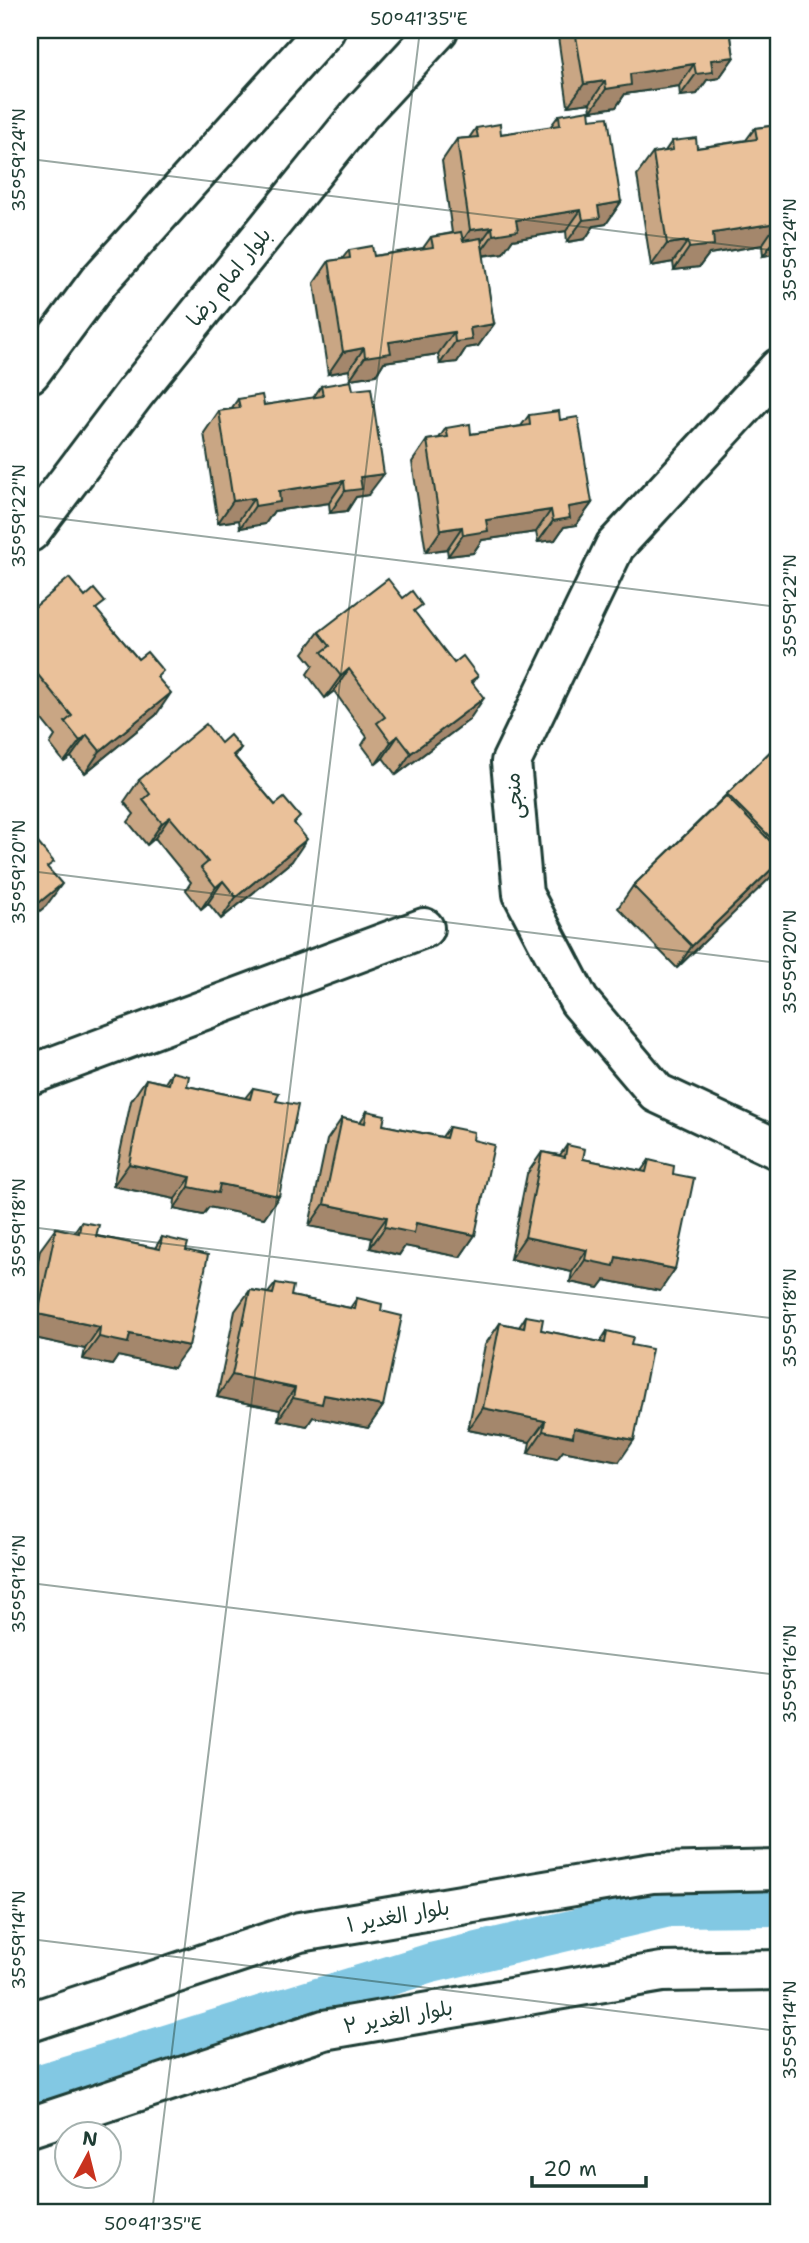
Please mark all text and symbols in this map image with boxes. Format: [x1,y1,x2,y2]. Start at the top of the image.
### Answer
text: 50°41'35"E [370,7,468,31]
text: 35°59'24"N [7,108,31,212]
text: 35°59'24"N [778,198,802,302]
street label: بلوار امام رضا [180,222,279,334]
text: 35°59'22"N [7,464,31,568]
text: 35°59'22"N [778,554,802,658]
street label: منجی [498,771,530,821]
text: 35°59'20"N [7,820,31,924]
text: 35°59'20"N [778,910,802,1014]
text: 35°59'18"N [7,1178,31,1278]
text: 35°59'18"N [778,1268,802,1368]
text: 35°59'16"N [7,1534,31,1634]
text: 35°59'16"N [778,1624,802,1724]
text: 35°59'14"N [7,1890,31,1990]
street label: بلوار الغدیر ۱ [344,1893,452,1939]
text: 35°59'14"N [778,1980,802,2080]
street label: بلوار الغدیر ۲ [341,1994,455,2040]
north arrow [52,2120,122,2190]
text: N [81,2125,99,2152]
scale bar [532,2145,646,2189]
text: 20 m [543,2155,597,2183]
text: 50°41'35"E [104,2212,202,2236]

